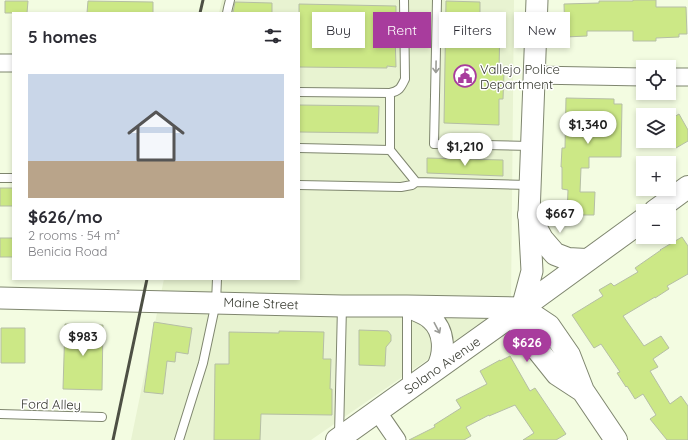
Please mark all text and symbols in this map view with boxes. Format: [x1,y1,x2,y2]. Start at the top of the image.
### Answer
chip: Buy [312,12,365,48]
chip: Rent [373,12,431,48]
chip: Filters [439,12,506,48]
chip: New [514,12,570,48]
icon: filters [262,25,284,47]
text: 5 homes [28,26,97,47]
one-way arrow [432,60,439,73]
map controls [636,60,676,244]
button: locate [636,60,676,100]
place label: Vallejo Police Department [480,61,560,92]
public building icon: Vallejo Police Department [452,63,478,89]
icon: home [120,100,192,172]
button: layers [636,108,676,148]
pin: $1,340 [555,111,621,145]
text: $1,340 [568,116,608,132]
pin: $1,210 [432,133,498,167]
text: $1,210 [447,138,483,154]
button: + [636,156,676,196]
pin: $667 [536,200,584,234]
button: − [636,204,676,244]
text: $667 [545,205,575,221]
text: $626/mo [28,206,103,227]
text: 2 rooms · 54 m² [28,227,120,243]
text: Benicia Road [28,243,107,259]
street label: Maine Street [223,294,299,312]
one-way arrow [434,322,442,334]
pin: $983 [59,323,107,357]
text: $983 [68,328,98,344]
pin: $626 [503,329,551,363]
street label: Solano Avenue [401,333,483,397]
text: $626 [512,334,542,350]
street label: Ford Alley [21,395,81,413]

